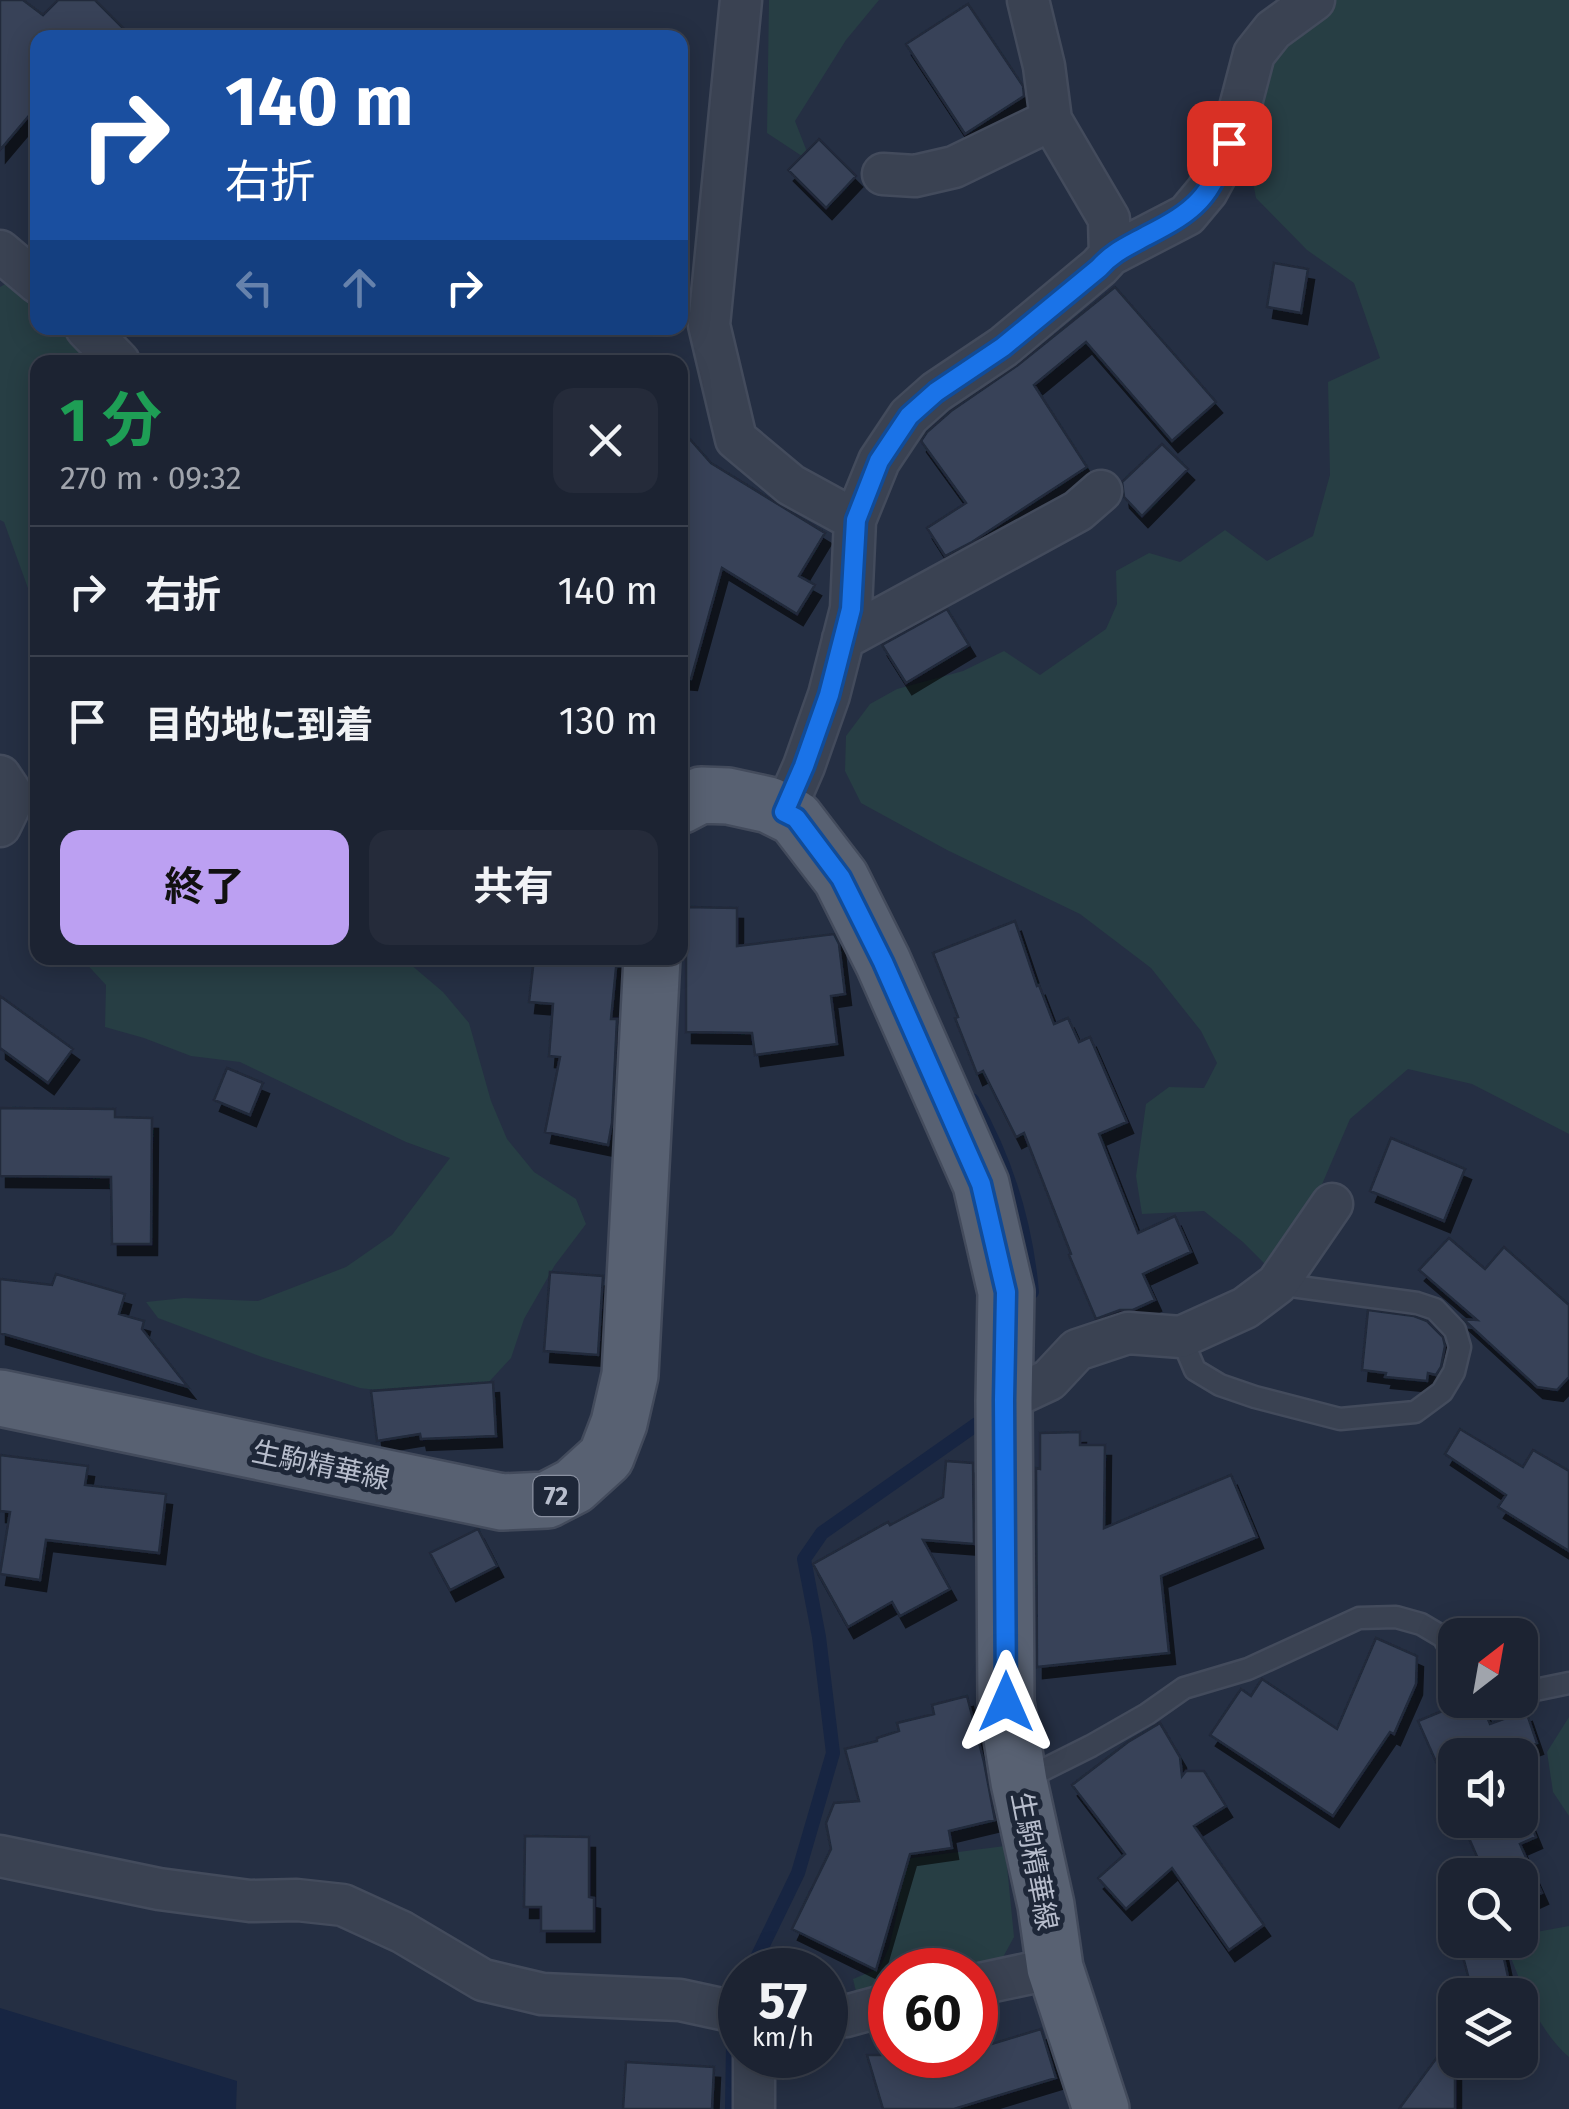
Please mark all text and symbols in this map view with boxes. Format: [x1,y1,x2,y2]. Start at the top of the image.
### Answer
text: 140 m [225,60,414,144]
icon: right [60,70,190,200]
pin [1187,101,1272,186]
icon: arrive [1202,116,1257,171]
text: 右折 [225,155,315,209]
icon: left [227,260,282,315]
icon: ahead [332,260,387,315]
icon: right [437,260,492,315]
text: 1 分 [60,385,162,457]
button: close [553,388,658,493]
text: 270 m · 09:32 [60,459,242,497]
icon: right [60,564,115,619]
text: 140 m [557,568,658,614]
text: 右折 [145,572,221,618]
icon: arrive [60,694,115,749]
text: 130 m [559,698,658,744]
text: 目的地に到着 [145,702,373,748]
button: 終了 [60,830,349,945]
button: 共有 [369,830,658,945]
street label: 生駒精華線 [249,1435,393,1496]
road number: 72 [534,1476,578,1516]
north arrow [1438,1618,1538,1718]
map controls [1438,1618,1538,2078]
position arrow [954,1650,1058,1754]
button: sound [1438,1738,1538,1838]
street label: 生駒精華線 [1005,1789,1064,1933]
button: search [1438,1858,1538,1958]
speed limit sign: 60 [868,1948,998,2078]
text: 57 [759,1971,807,2031]
button: layers [1438,1978,1538,2078]
text: km/h [752,2023,814,2053]

